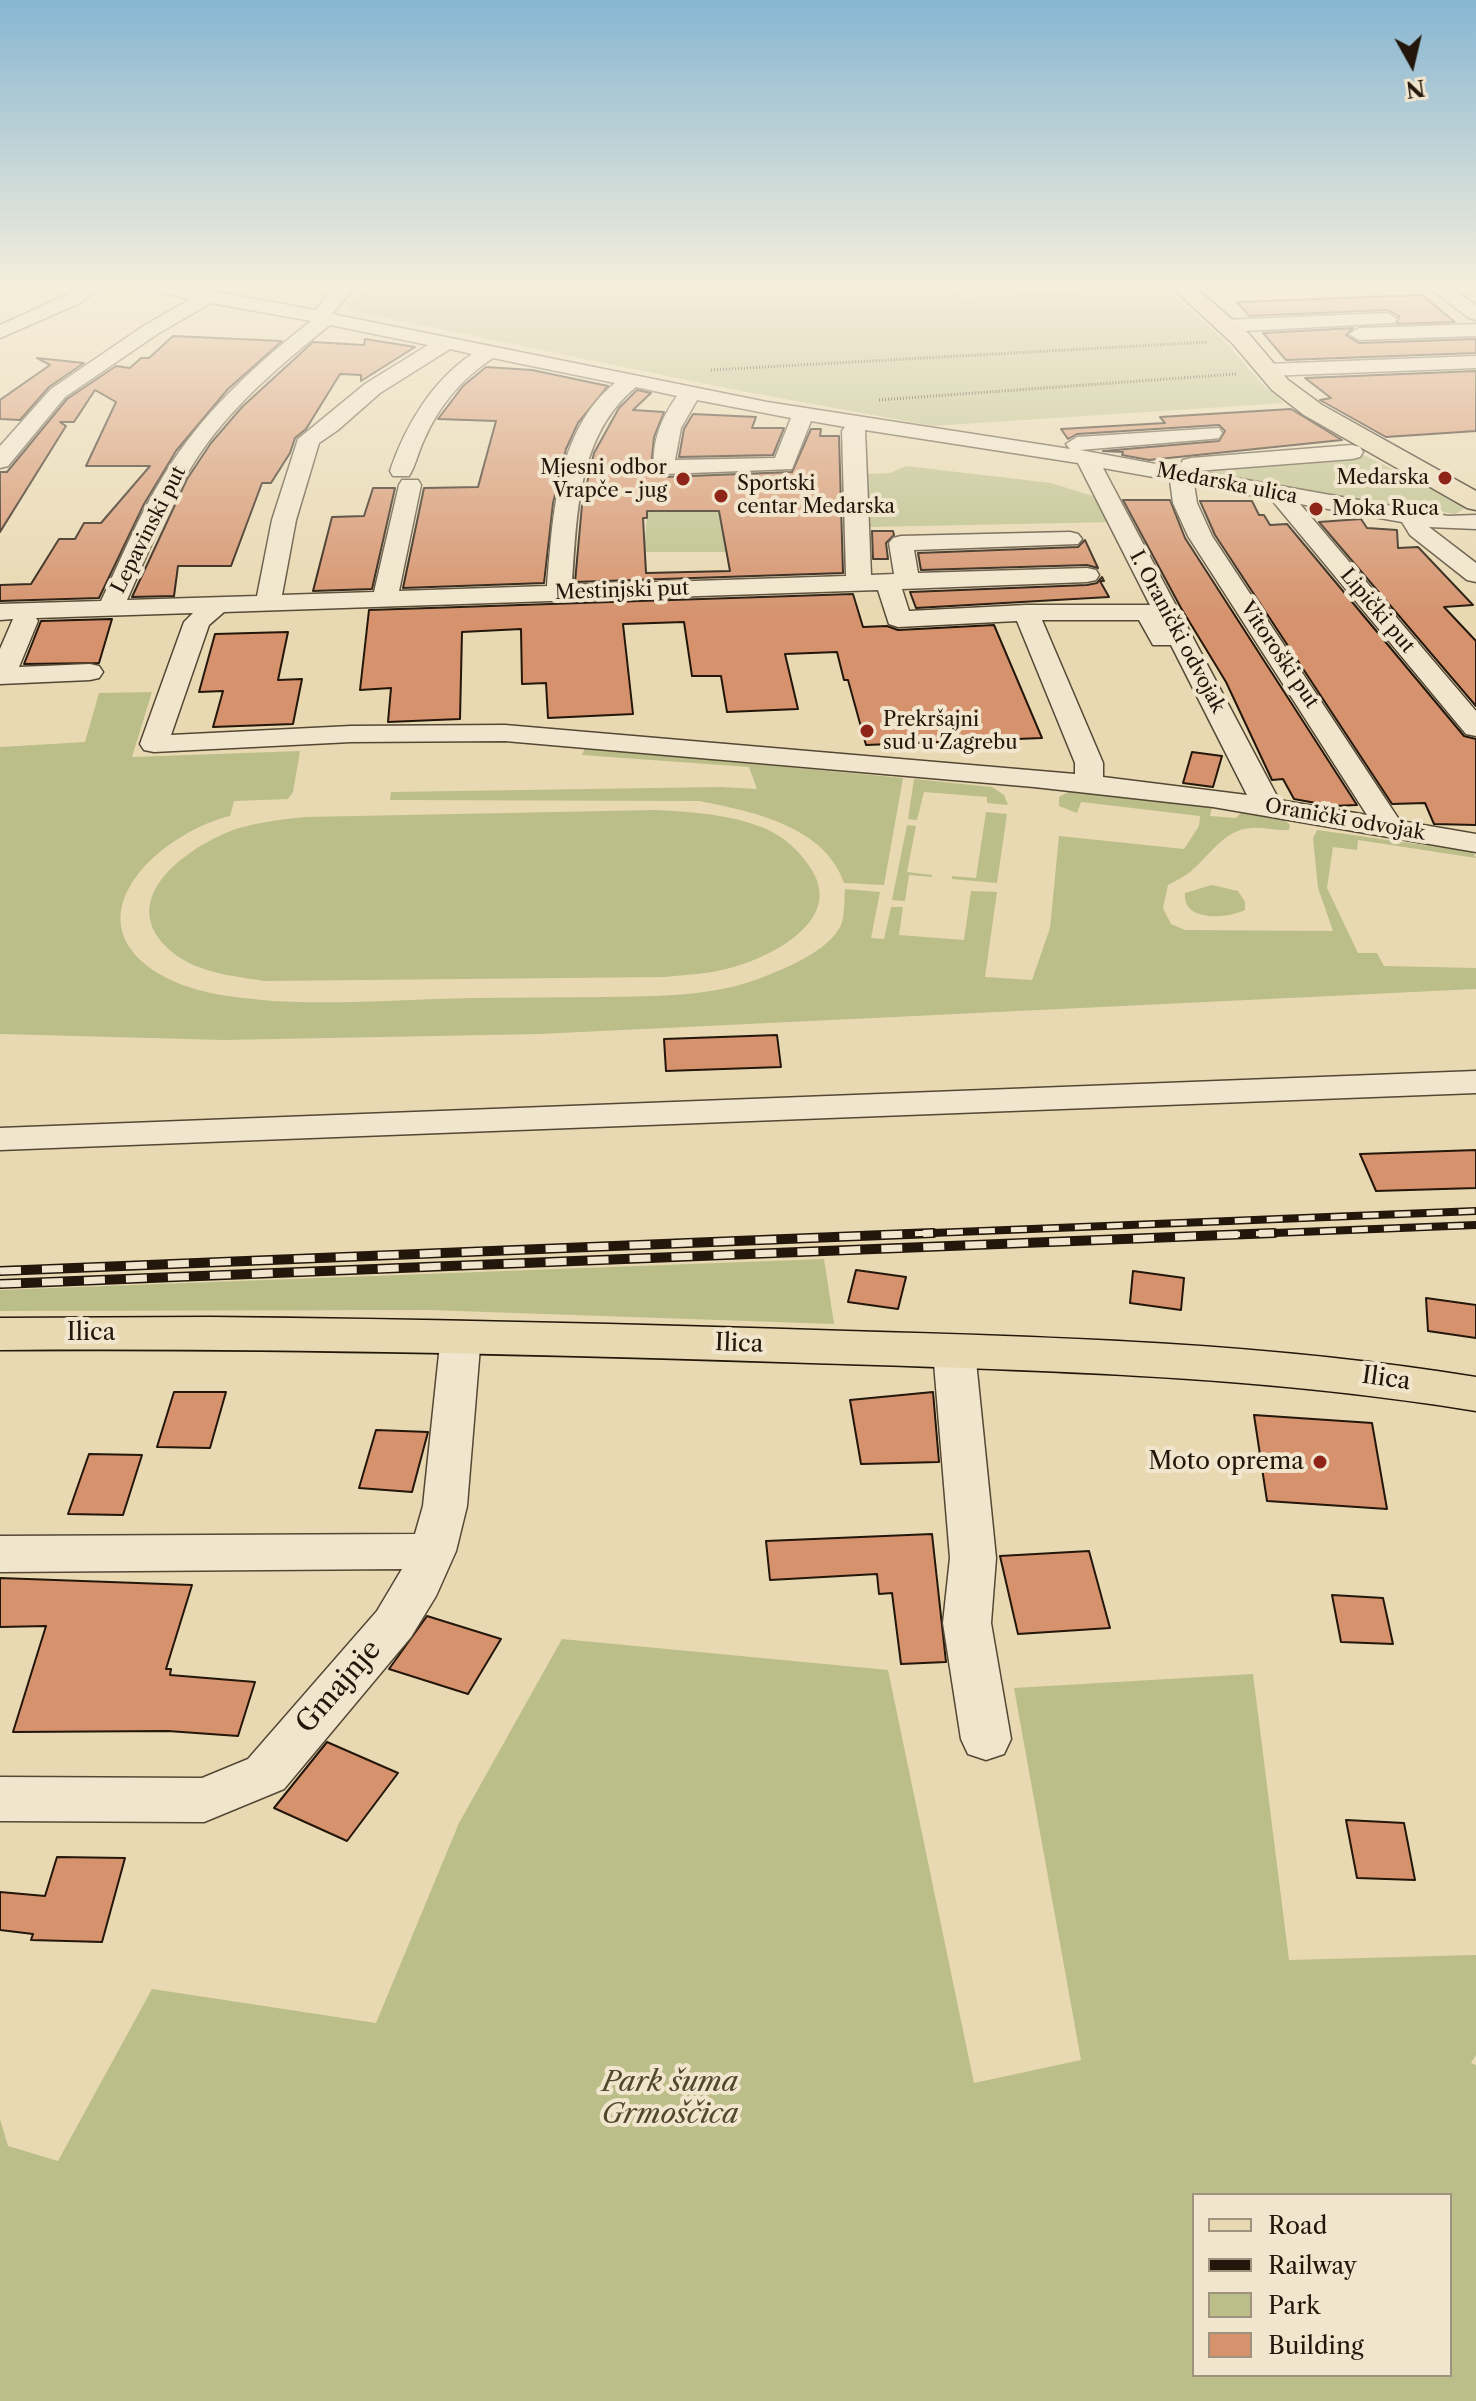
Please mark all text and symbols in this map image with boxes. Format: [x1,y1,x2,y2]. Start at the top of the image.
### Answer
north arrow [1372,24,1452,104]
text: N [1404,74,1427,103]
place label: Mjesni odbor Vrapče - jug [540,456,667,503]
street label: Medarska ulica [1154,459,1300,509]
street label: Lepavinski put [107,462,191,598]
place label: Medarska [1337,466,1429,490]
marker: Medarska [1436,469,1454,487]
marker: Mjesni odbor Vrapče - jug [674,470,692,488]
place label: Sportski centar Medarska [737,472,895,519]
marker: Sportski centar Medarska [712,487,730,505]
place label: Moka Ruca [1332,497,1439,521]
marker: Moka Ruca [1307,500,1325,518]
street label: I. Oranički odvojak [1124,547,1230,717]
street label: Lipički put [1335,564,1419,658]
street label: Mestinjski put [554,577,690,605]
street label: Vitoroški put [1234,597,1324,713]
place label: Prekršajni sud u Zagrebu [883,708,1018,755]
marker: Prekršajni sud u Zagrebu [858,722,876,740]
street label: Oranički odvojak [1263,794,1427,846]
street label: Ilica [67,1319,115,1347]
street label: Ilica [714,1329,764,1359]
street label: Ilica [1360,1361,1412,1397]
place label: Moto oprema [1148,1448,1304,1476]
marker: Moto oprema [1311,1453,1329,1471]
street label: Gmajnje [289,1634,389,1740]
park label: Park šuma Grmoščica [601,2066,739,2132]
legend [1192,2193,1452,2377]
text: Road [1268,2211,1327,2240]
text: Railway [1268,2251,1357,2280]
text: Park [1268,2291,1320,2320]
text: Building [1268,2331,1364,2360]

